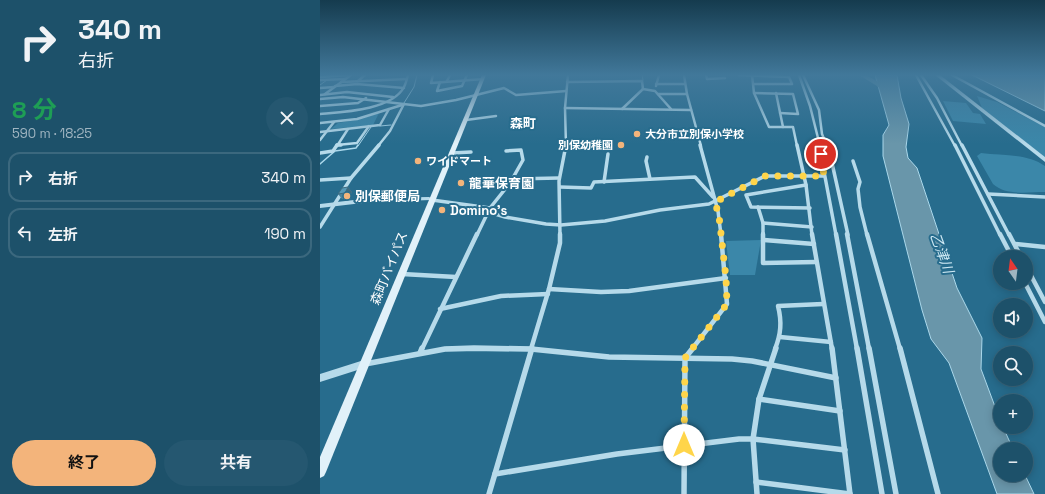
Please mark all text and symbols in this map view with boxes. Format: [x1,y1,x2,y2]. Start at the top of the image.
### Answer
text: 340 m [78,11,162,47]
icon: right [12,16,64,68]
text: 右折 [78,49,114,72]
text: 8 分 [12,94,57,125]
button: close [266,97,308,139]
district label: 森町 [510,115,536,132]
text: 590 m · 18:25 [12,125,92,142]
place label: 大分市立別保小学校 [645,127,744,141]
marker: 大分市立別保小学校 [632,129,642,139]
pin [804,137,838,171]
place label: 別保幼稚園 [558,138,613,152]
marker: 別保幼稚園 [616,140,626,150]
icon: arrive [810,143,832,165]
place label: ワイドマート [426,154,492,168]
marker: ワイドマート [413,156,423,166]
icon: right [14,166,36,188]
text: 340 m [261,168,306,187]
text: 右折 [48,169,78,188]
place label: 龍華保育園 [469,175,534,192]
marker: 龍華保育園 [456,178,466,188]
place label: 別保郵便局 [355,188,420,205]
marker: 別保郵便局 [342,191,352,201]
place label: Domino's [450,202,508,219]
marker: Domino's [437,205,447,215]
icon: left [14,222,36,244]
text: 190 m [264,224,306,243]
text: 左折 [48,225,78,244]
street label: 森町バイパス [367,229,411,307]
water label: 乙津川 [926,230,958,278]
north arrow [993,250,1033,290]
map controls [993,250,1033,482]
button: sound [993,298,1033,338]
button: search [993,346,1033,386]
button: + [993,394,1033,434]
position arrow [663,424,705,466]
button: 終了 [12,440,156,486]
button: 共有 [164,440,308,486]
button: − [993,442,1033,482]

